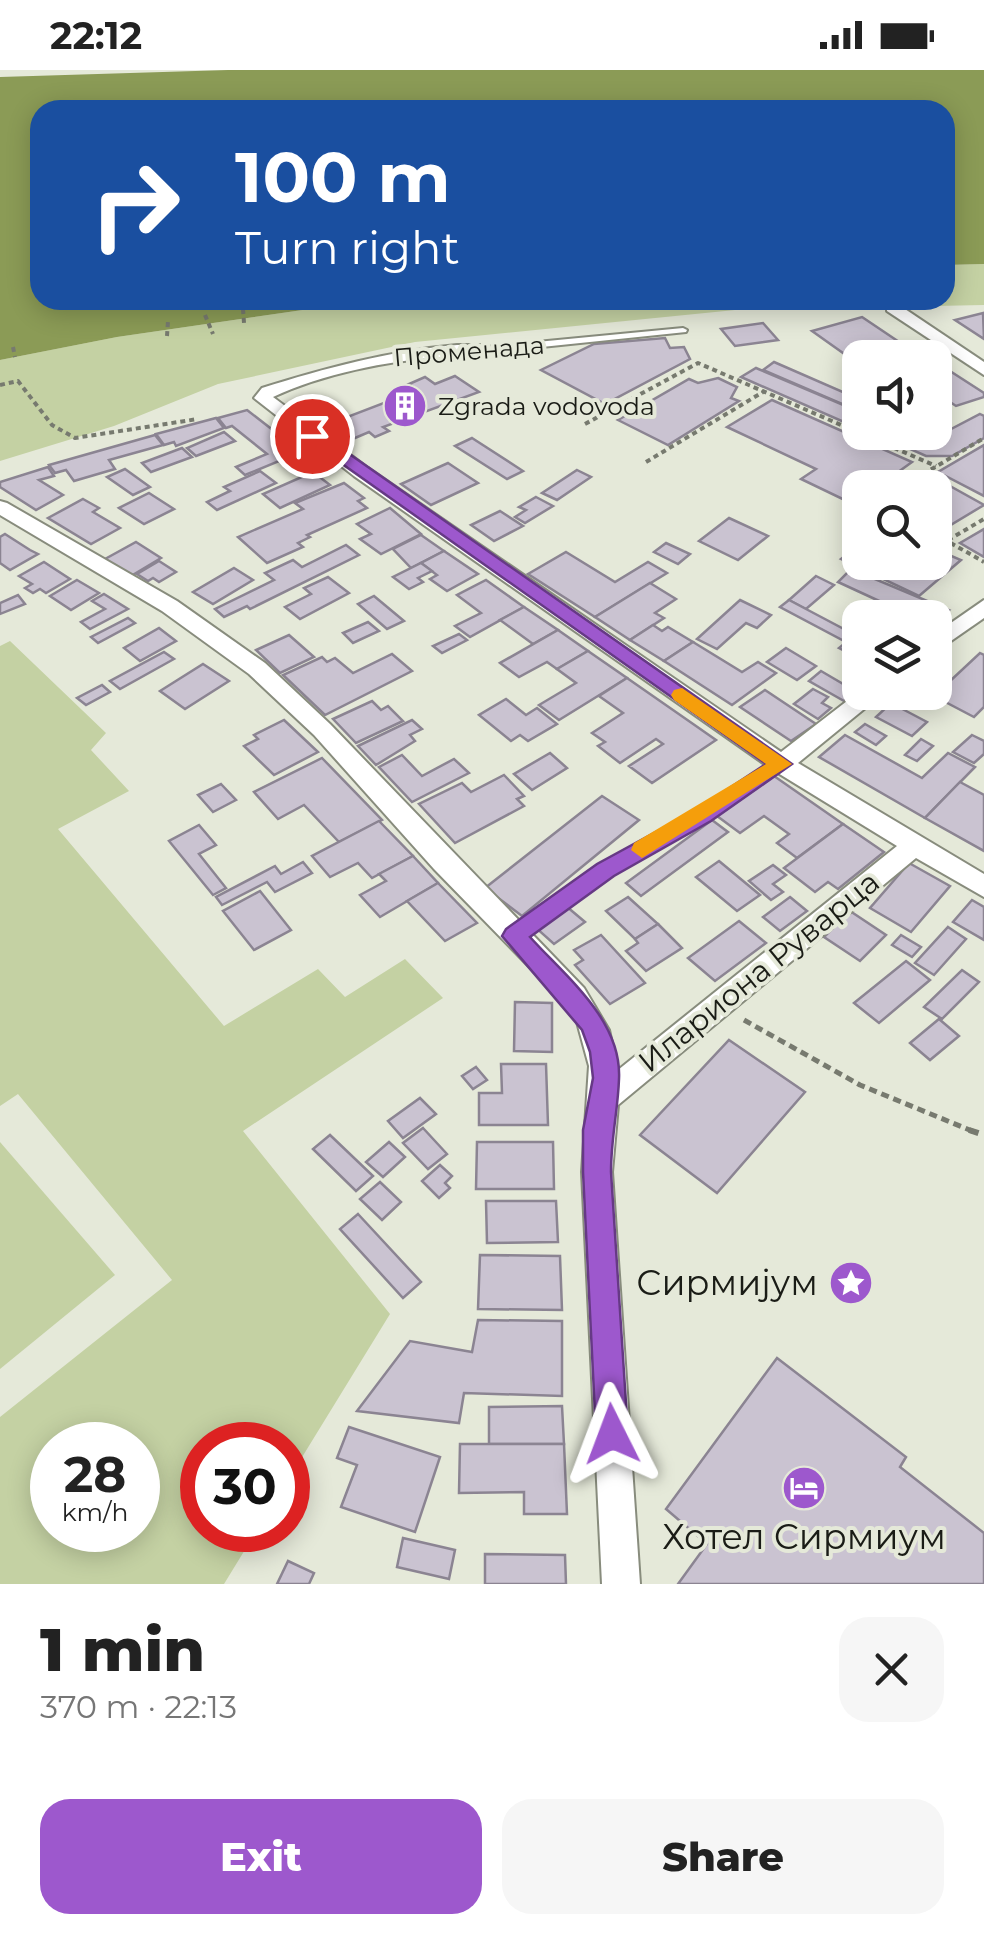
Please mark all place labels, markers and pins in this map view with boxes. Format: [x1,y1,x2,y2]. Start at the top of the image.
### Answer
building icon: Zgrada vodovoda [382,383,428,429]
place label: Zgrada vodovoda [438,391,655,421]
pin [270,394,355,479]
place icon: Сирмијум [828,1260,874,1306]
place label: Сирмијум [636,1261,818,1304]
hotel icon: Хотел Сирмиум [781,1465,827,1511]
place label: Хотел Сирмиум [662,1515,946,1558]

